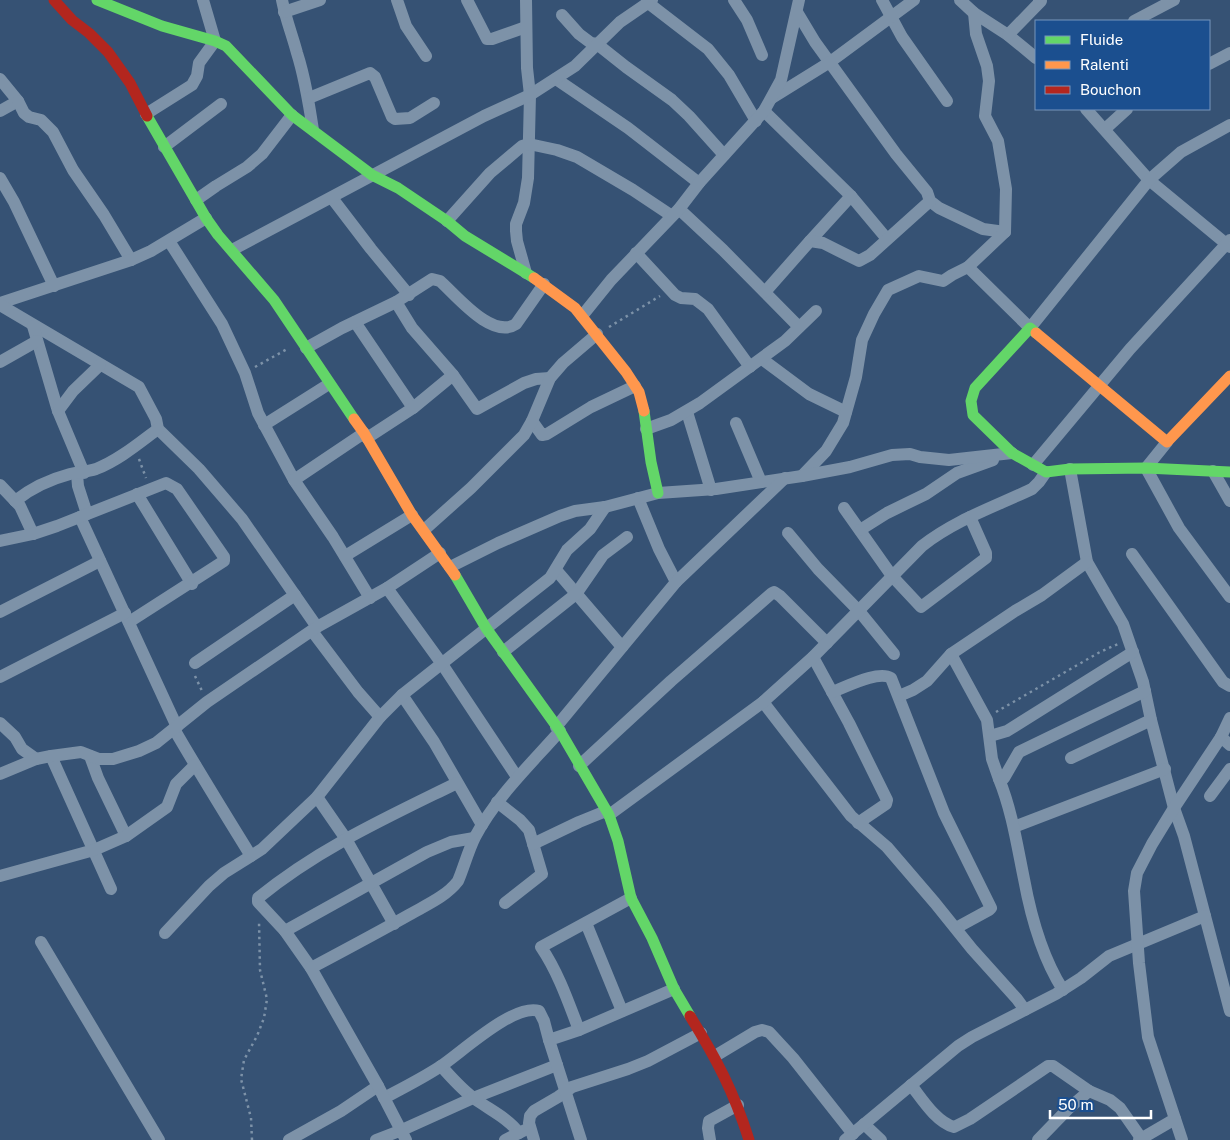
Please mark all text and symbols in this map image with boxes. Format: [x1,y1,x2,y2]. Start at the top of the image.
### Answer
legend [1035,20,1210,110]
text: Fluide [1080,31,1123,48]
text: Ralenti [1080,56,1129,73]
text: Bouchon [1080,81,1141,98]
scale bar [1050,1088,1151,1120]
text: 50 m [1058,1096,1093,1113]

